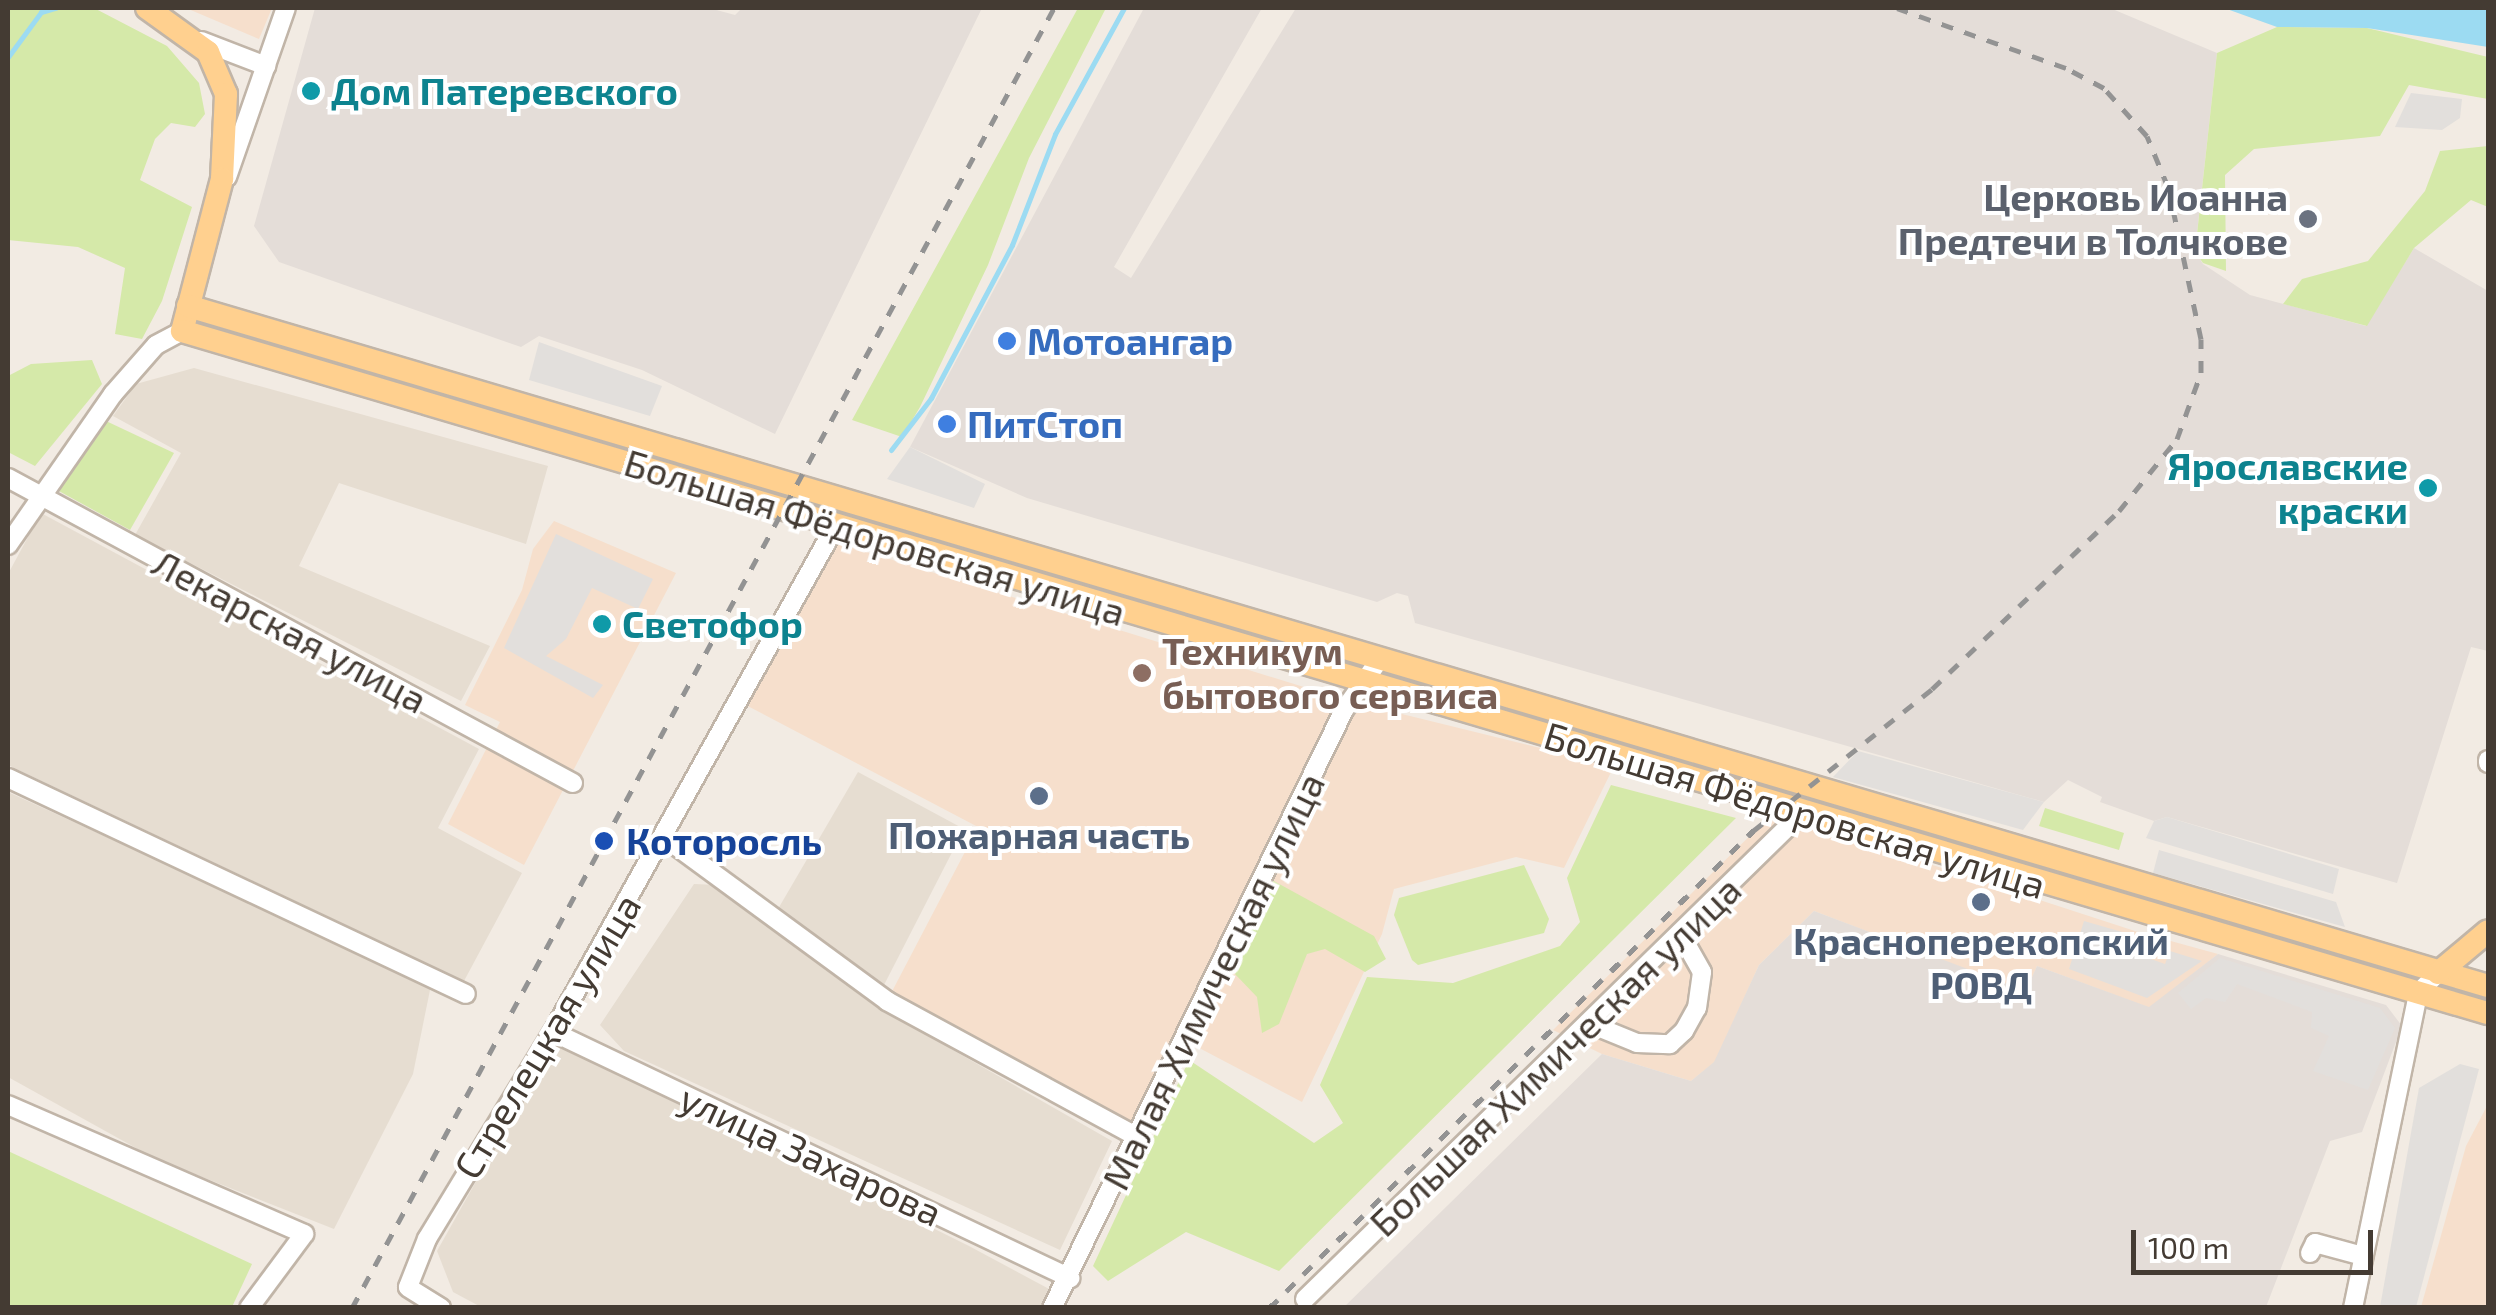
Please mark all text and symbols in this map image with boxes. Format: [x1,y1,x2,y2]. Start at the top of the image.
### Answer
place label: Дом Патеревского [331,68,678,114]
marker: Дом Патеревского [300,80,322,102]
place label: Церковь Иоанна Предтечи в Толчкове [1898,174,2288,264]
marker: Церковь Иоанна Предтечи в Толчкове [2297,208,2319,230]
place label: Мотоангар [1027,318,1233,364]
marker: Мотоангар [996,330,1018,352]
place label: ПитСтоп [967,401,1123,447]
marker: ПитСтоп [936,413,958,435]
street label: Большая Фёдоровская улица [619,439,1131,635]
place label: Ярославские краски [2167,443,2408,532]
marker: Ярославские краски [2417,477,2439,499]
street label: Лекарская улица [145,540,435,722]
place label: Светофор [622,601,803,647]
marker: Светофор [591,613,613,635]
place label: Техникум бытового сервиса [1162,628,1498,718]
marker: Техникум бытового сервиса [1131,662,1153,684]
street label: Большая Фёдоровская улица [1539,712,2051,908]
street label: Малая Химическая улица [1092,765,1334,1197]
marker: Пожарная часть [1028,785,1050,807]
place label: Пожарная часть [888,812,1190,858]
place label: Которосль [626,818,822,864]
marker: Которосль [591,828,617,854]
street label: Большая Химическая улица [1360,867,1750,1245]
street label: Стрелецкая улица [444,885,650,1187]
marker: Красноперекопский РОВД [1970,891,1992,913]
place label: Красноперекопский РОВД [1793,918,2169,1008]
street label: улица Захарова [673,1074,949,1236]
scale bar [2136,1210,2378,1272]
text: 100 m [2148,1229,2229,1265]

